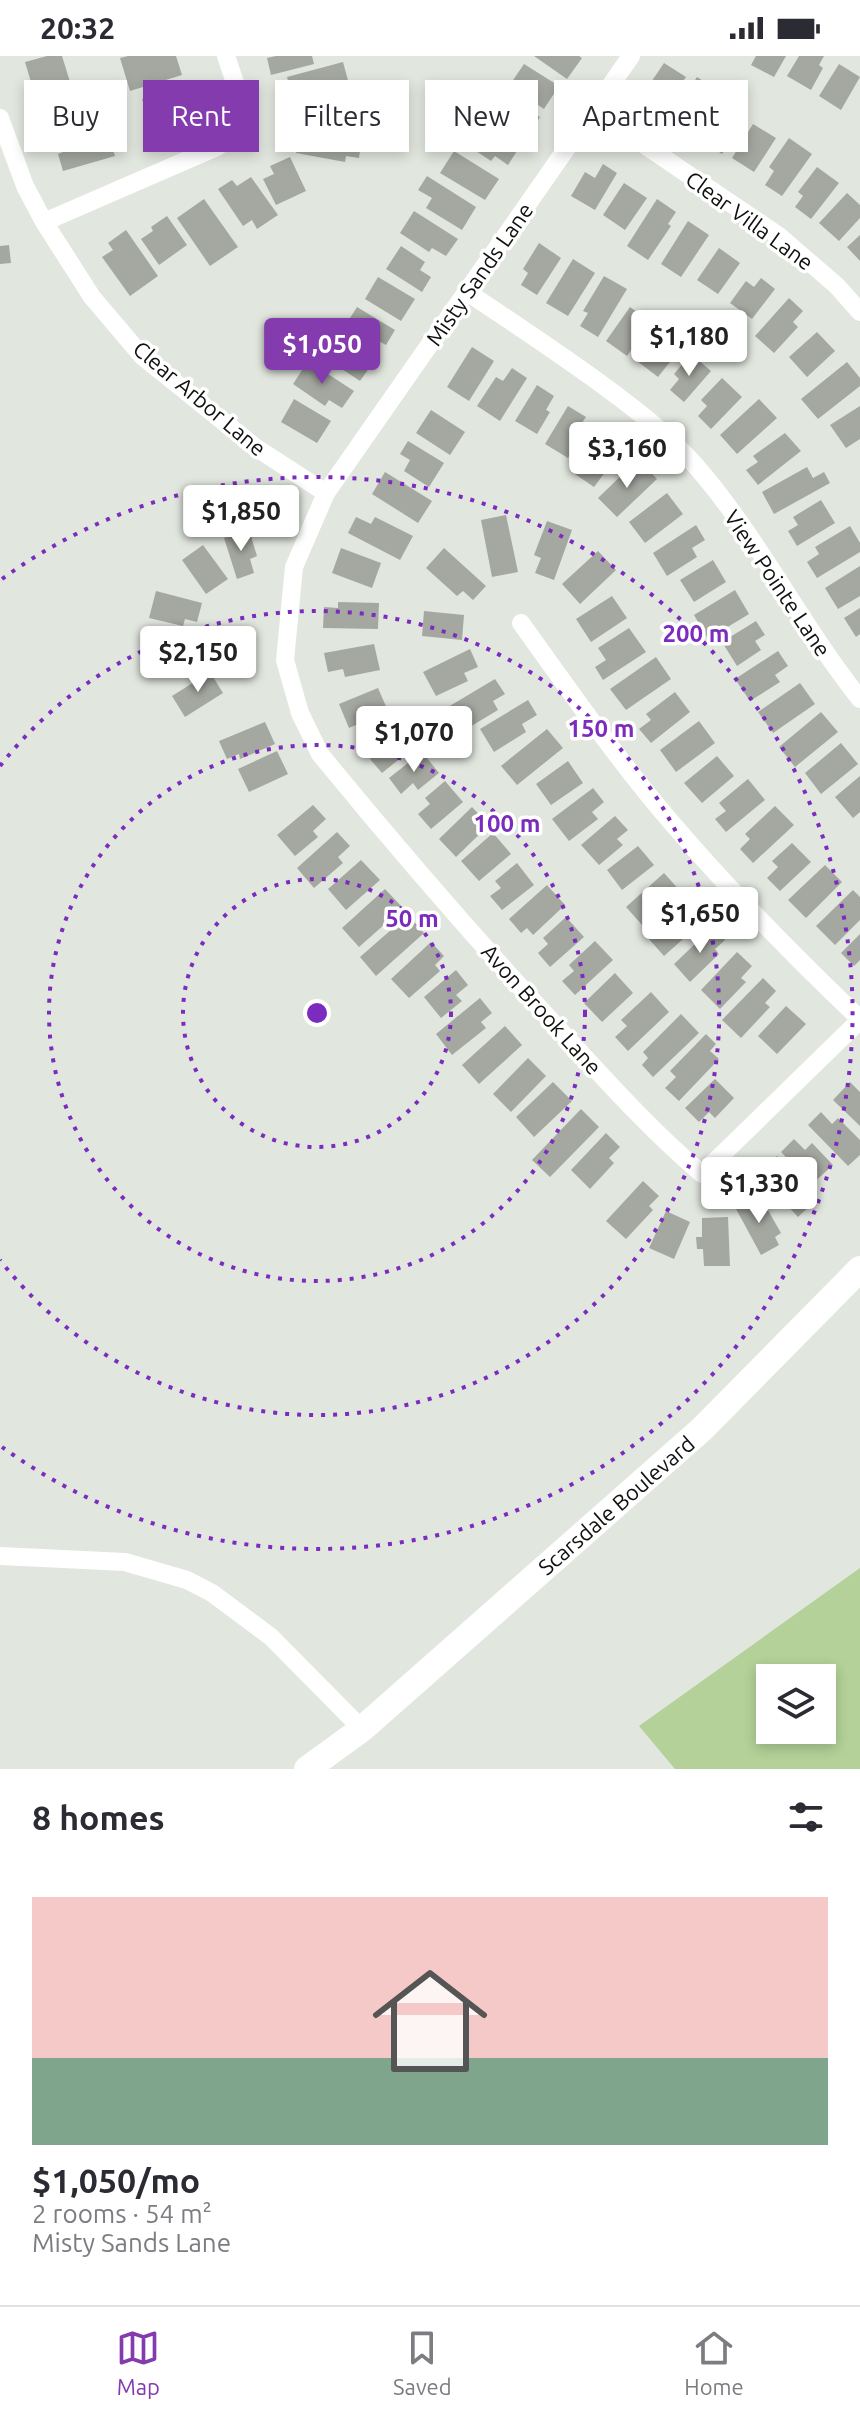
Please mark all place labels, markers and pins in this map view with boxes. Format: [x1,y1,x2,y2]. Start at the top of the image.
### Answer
pin: $1,180 [624,310,754,378]
pin: $1,050 [257,318,387,386]
pin: $3,160 [562,422,692,490]
pin: $1,850 [176,485,306,553]
pin: $2,150 [133,626,263,694]
pin: $1,070 [349,706,479,774]
pin: $1,650 [635,887,765,955]
centre of rings [303,999,331,1027]
pin: $1,330 [694,1157,824,1225]

